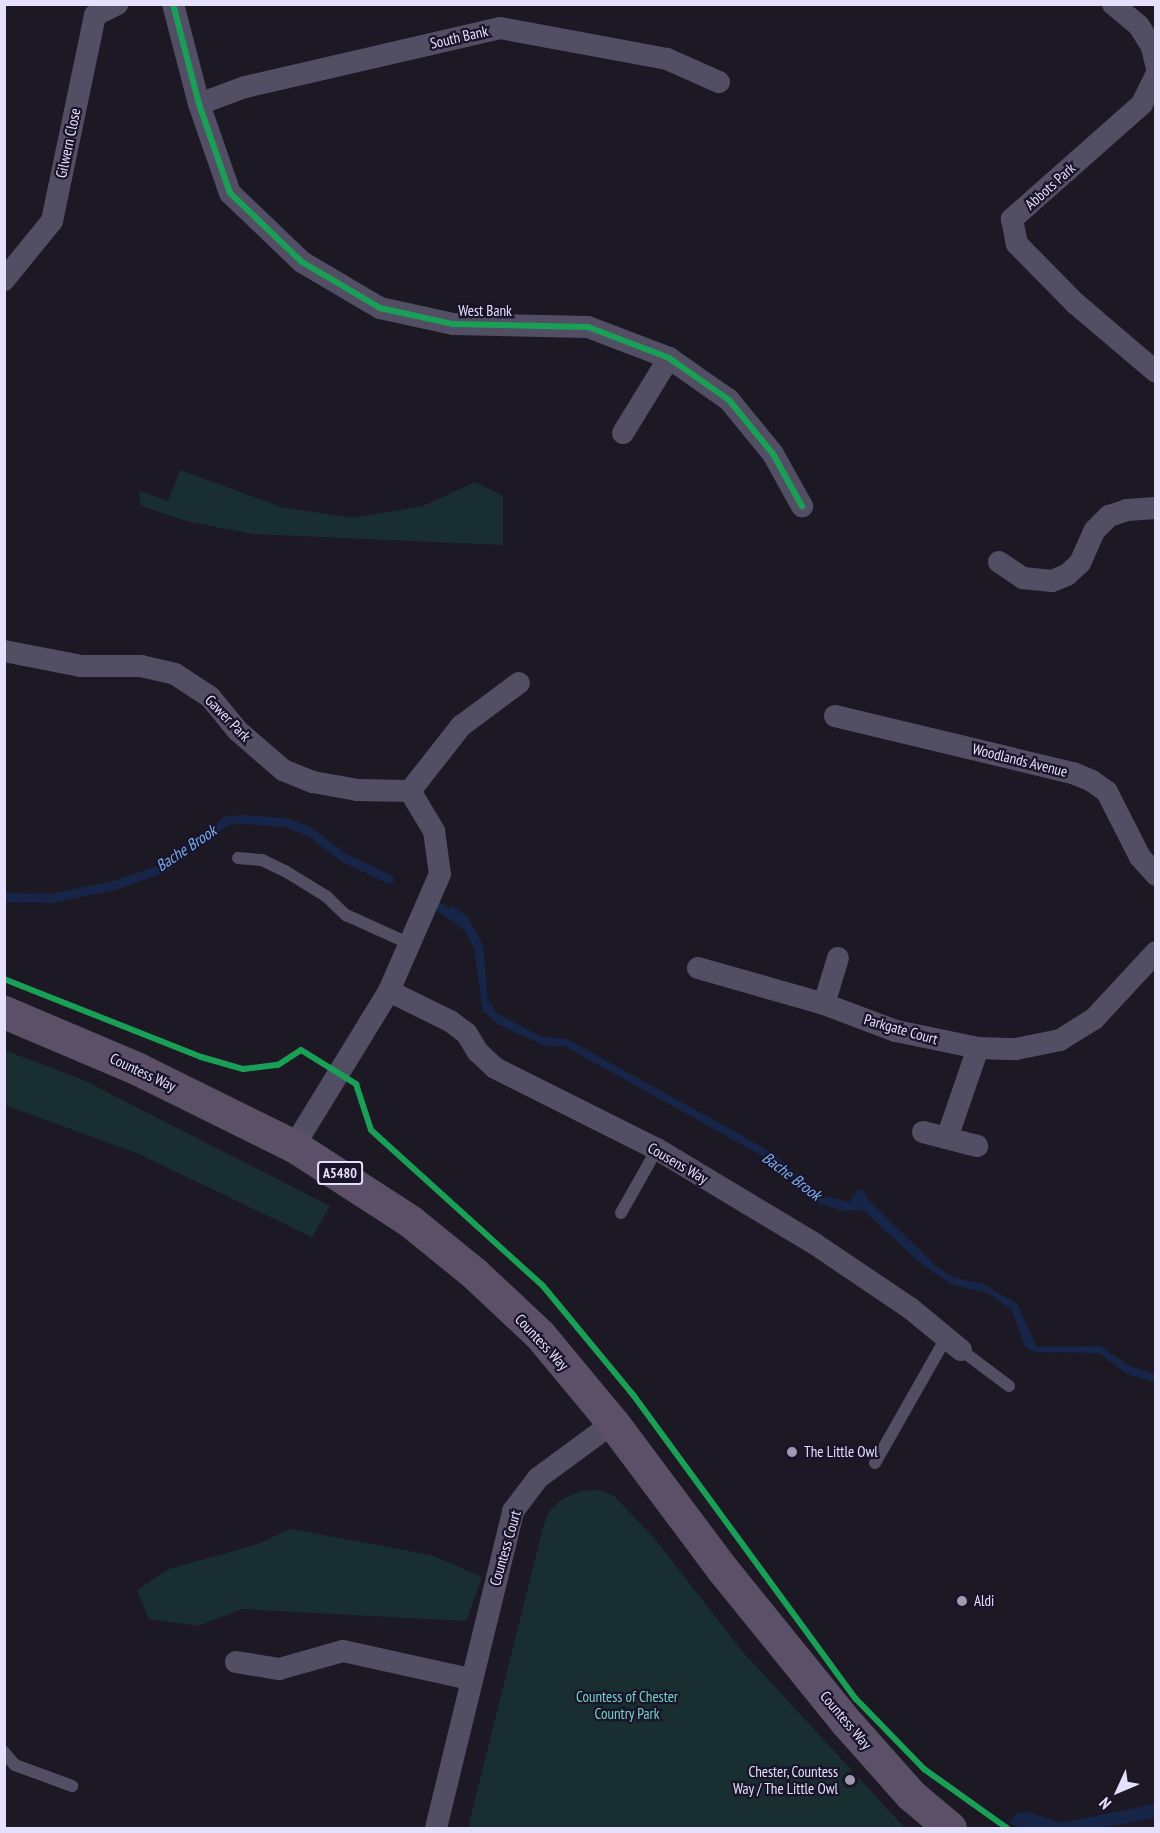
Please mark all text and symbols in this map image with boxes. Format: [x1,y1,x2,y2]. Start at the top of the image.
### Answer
street label: South Bank [428,22,490,52]
street label: Gilwern Close [52,106,84,180]
street label: Abbots Park [1021,159,1079,213]
street label: West Bank [458,302,512,320]
street label: Gawer Park [201,691,255,745]
street label: Woodlands Avenue [970,739,1070,781]
water label: Bache Brook [152,821,220,875]
street label: Parkgate Court [862,1010,940,1048]
street label: Countess Way [107,1049,179,1095]
street label: Cousens Way [645,1139,711,1187]
water label: Bache Brook [759,1148,825,1204]
road number: A5480 [316,1162,364,1184]
street label: Countess Way [511,1310,573,1374]
place label: The Little Owl [804,1443,878,1461]
marker: The Little Owl [785,1445,799,1459]
street label: Countess Court [486,1508,524,1588]
place label: Aldi [974,1592,994,1610]
marker: Aldi [955,1594,969,1608]
park label: Countess of Chester Country Park [576,1687,678,1722]
street label: Countess Way [816,1687,876,1753]
north arrow [1088,1761,1148,1821]
place label: Chester, Countess Way / The Little Owl [732,1762,838,1797]
marker: Chester, Countess Way / The Little Owl [843,1773,857,1787]
text: N [1095,1793,1115,1814]

